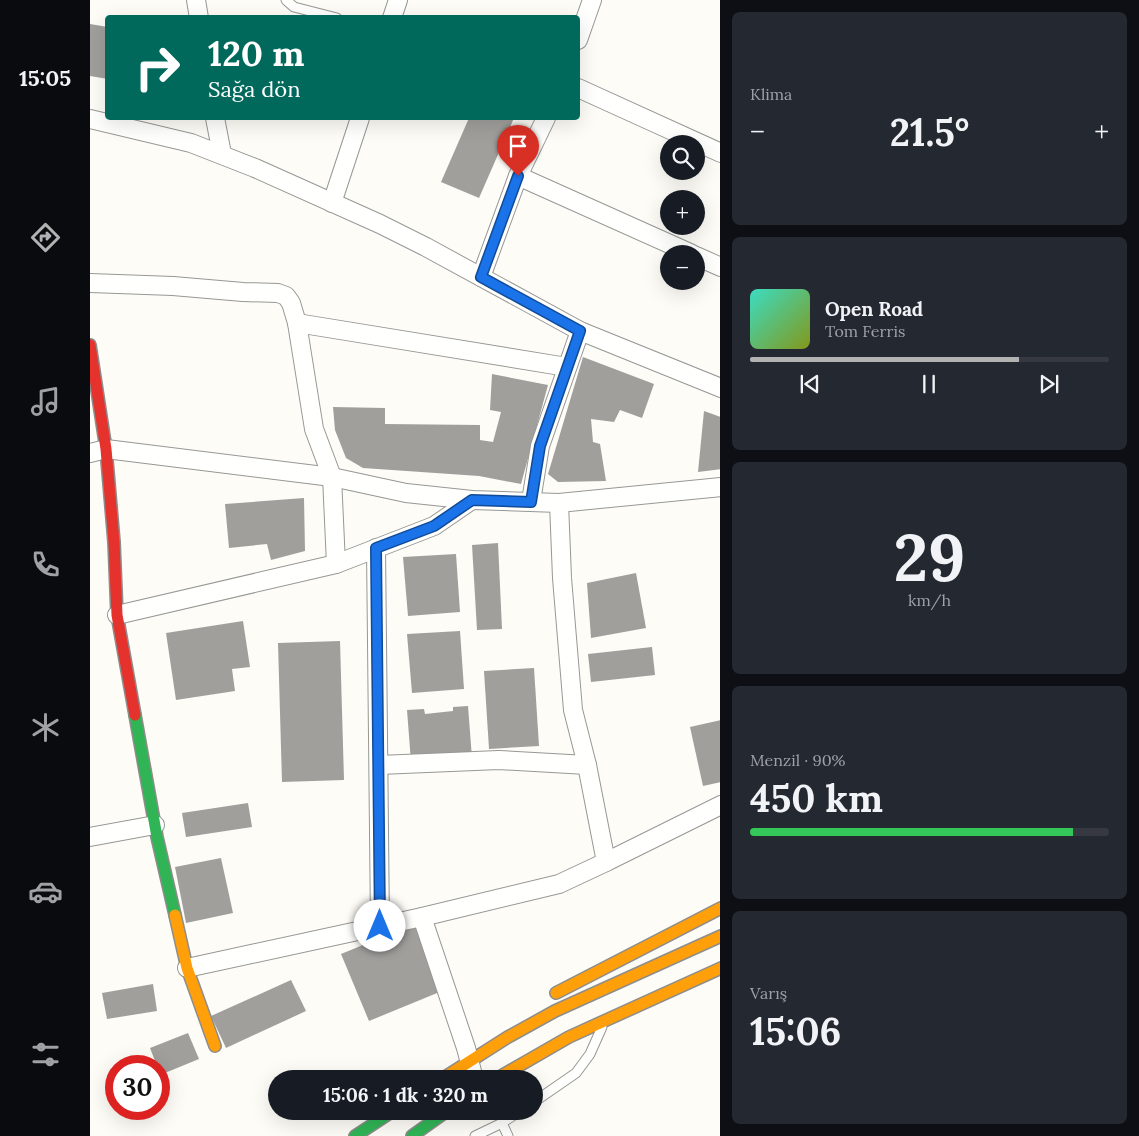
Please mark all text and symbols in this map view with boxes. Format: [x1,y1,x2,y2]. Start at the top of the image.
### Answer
text: 120 m [208,31,305,76]
icon: right [125,35,190,100]
text: 15:05 [19,64,71,92]
text: Sağa dön [208,75,301,103]
text: Klima [750,84,792,104]
text: 21.5° [890,108,969,156]
text: − [750,114,765,150]
text: + [1094,114,1109,150]
pin [497,125,539,176]
icon: arrive [504,132,532,160]
map controls [660,135,705,290]
button: search [660,135,705,180]
button: + [660,190,705,235]
icon: directions [28,220,63,255]
button: − [660,245,705,290]
text: Open Road [825,297,923,321]
text: Tom Ferris [825,321,905,341]
icon: previous [796,370,824,398]
icon: pause [915,370,943,398]
icon: next [1035,370,1063,398]
icon: music [28,384,63,419]
text: 29 [893,516,966,599]
icon: phone [28,547,63,582]
text: km/h [908,590,951,610]
icon: climate [28,710,63,745]
text: Menzil · 90% [750,750,846,770]
text: 450 km [750,774,883,822]
icon: car [28,874,63,909]
position arrow [353,899,405,951]
text: Varış [750,983,787,1003]
text: 15:06 [750,1007,841,1055]
icon: filters [28,1037,63,1072]
speed limit sign: 30 [105,1055,170,1120]
text: 15:06 · 1 dk · 320 m [323,1083,488,1107]

